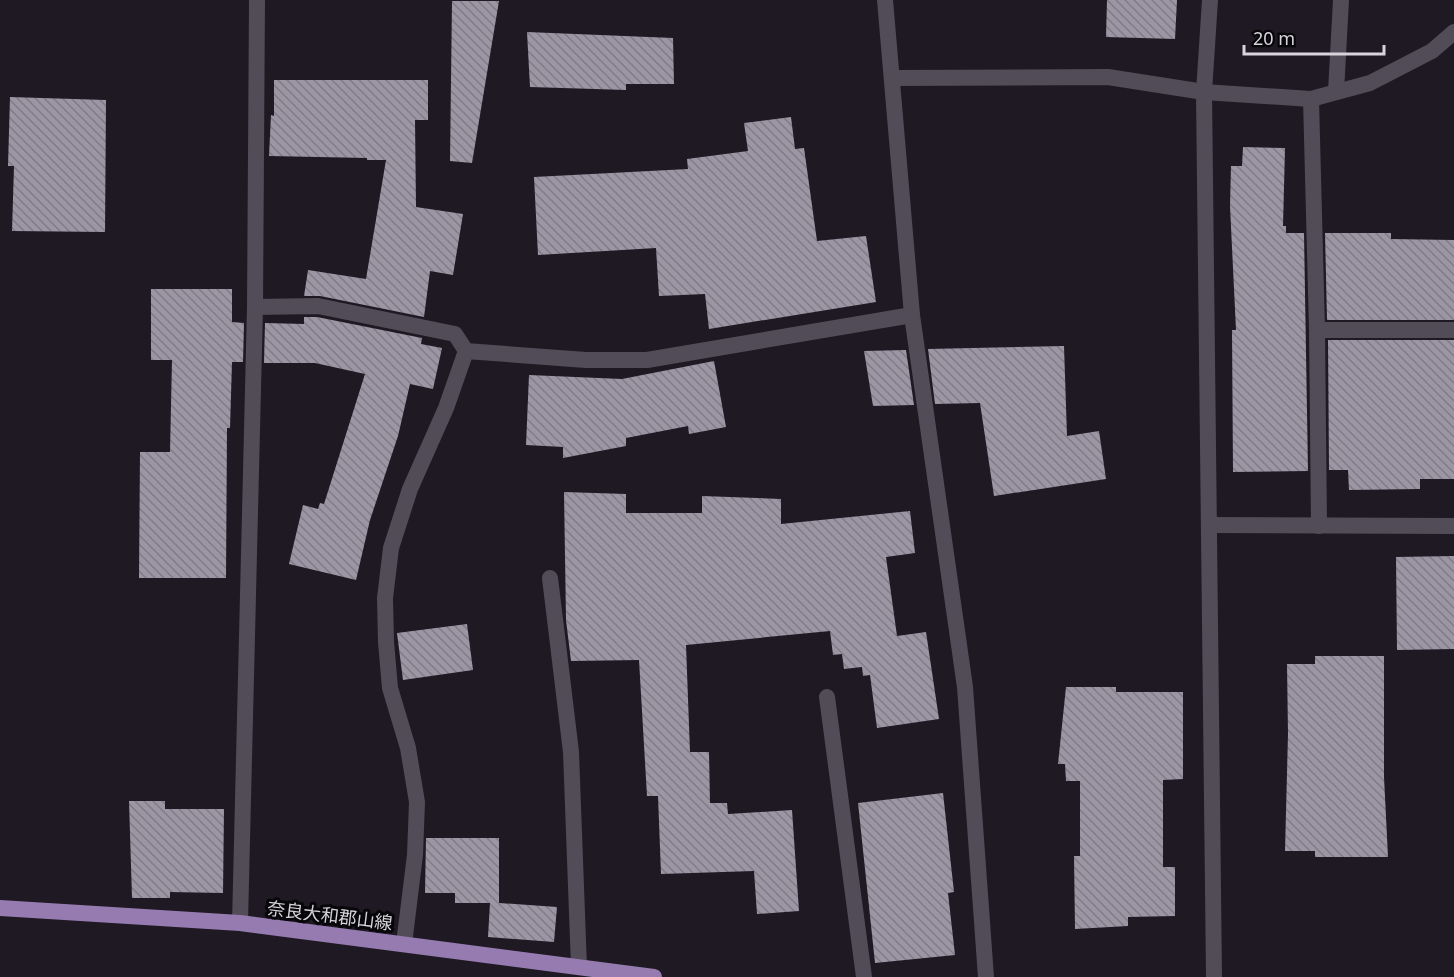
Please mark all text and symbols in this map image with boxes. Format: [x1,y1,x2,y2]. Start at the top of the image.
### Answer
scale bar [1244,18,1384,56]
text: 20 m [1253,26,1295,50]
street label: 奈良大和郡山線 [266,895,394,935]

